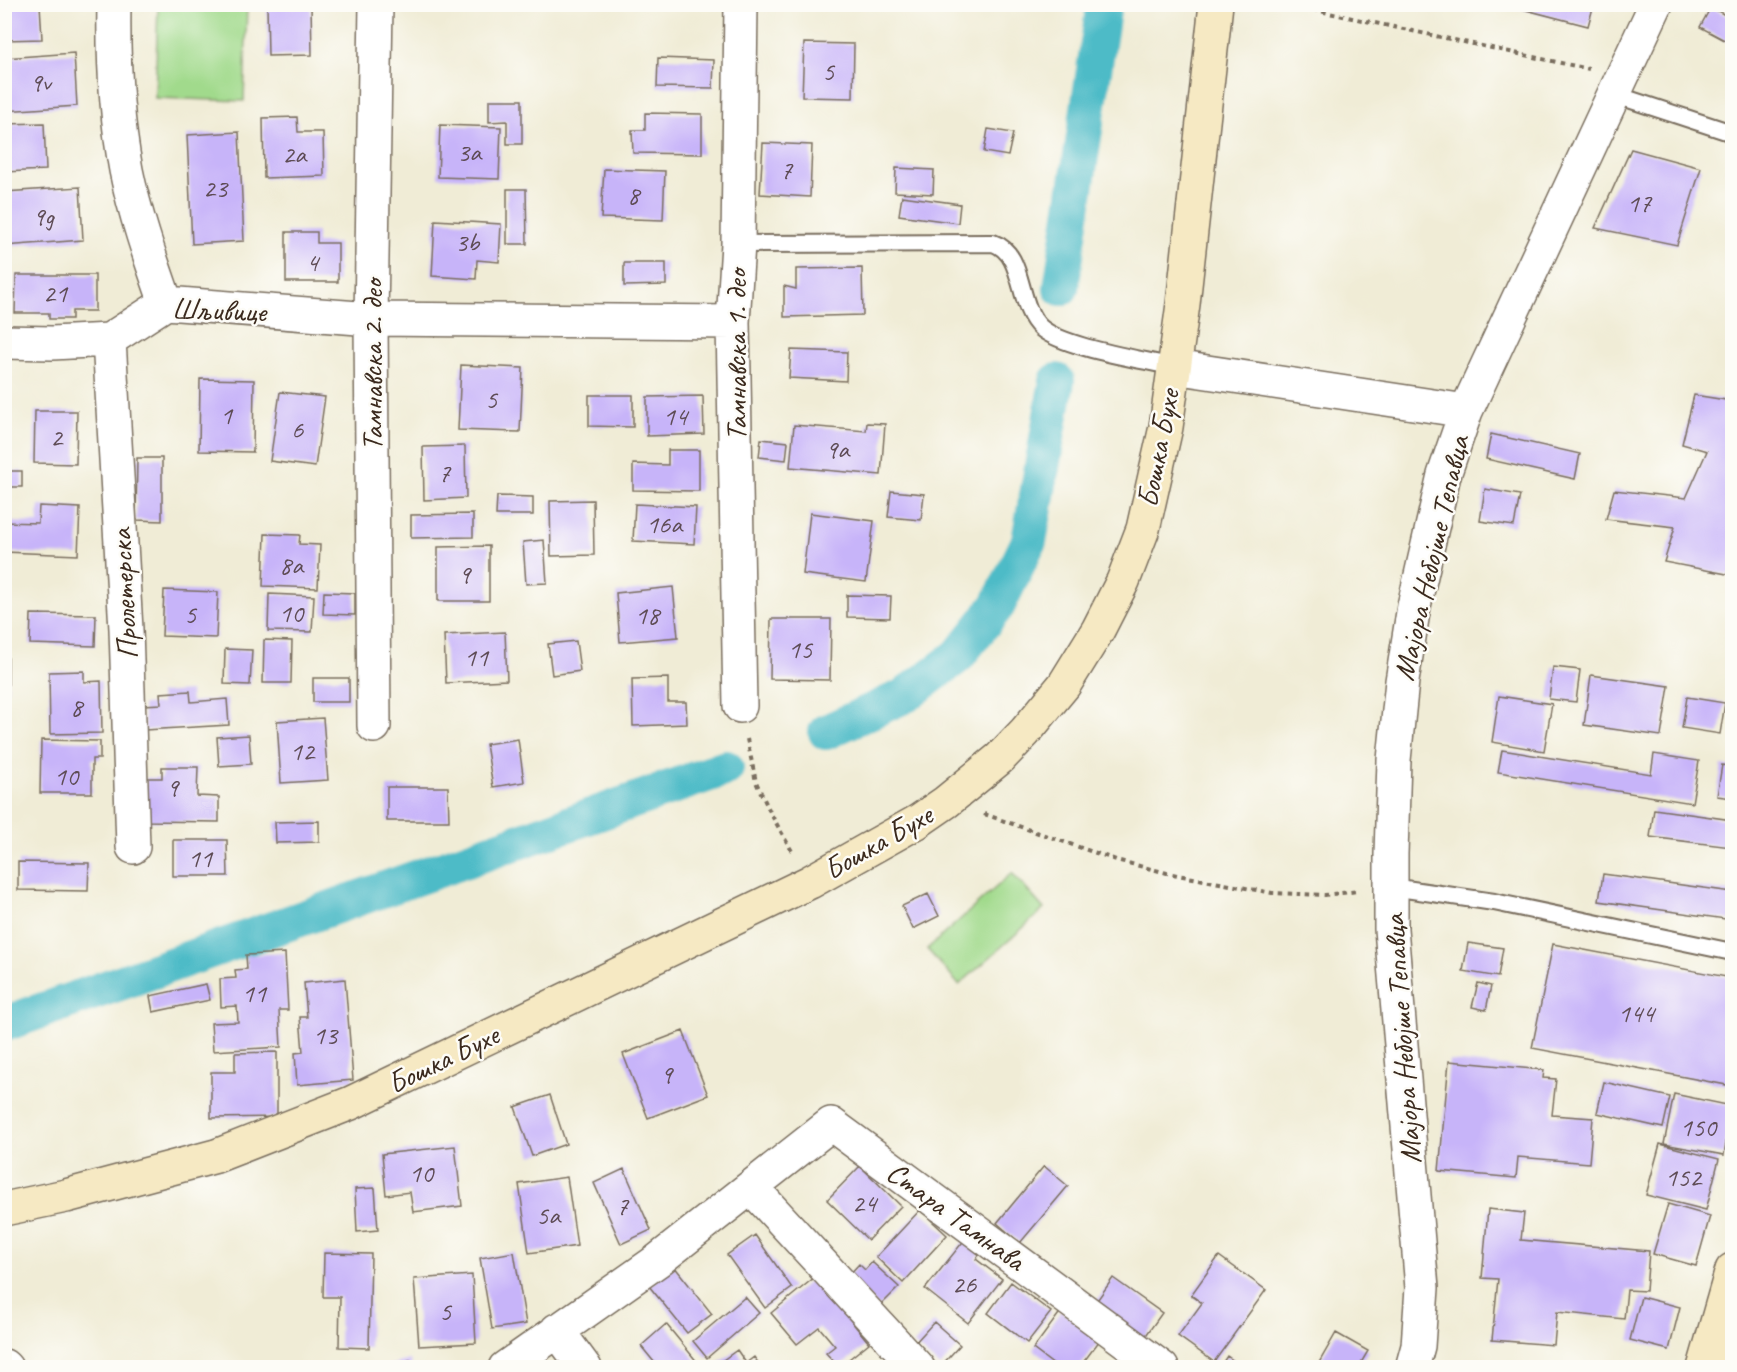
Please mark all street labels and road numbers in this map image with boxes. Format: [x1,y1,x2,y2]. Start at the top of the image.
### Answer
street label: Тамнавска 1. део [717,266,755,441]
street label: Тамнавска 2. део [353,276,391,451]
street label: Шљивице [171,289,269,331]
street label: Бошка Бухе [1128,384,1188,510]
street label: Мајора Небојше Тепавца [1384,430,1478,684]
street label: Пролетерска [102,526,146,660]
street label: Бошка Бухе [817,795,941,888]
street label: Мајора Небојше Тепавца [1374,911,1430,1165]
street label: Бошка Бухе [381,1015,507,1102]
street label: Стара Тамнава [879,1153,1034,1280]

